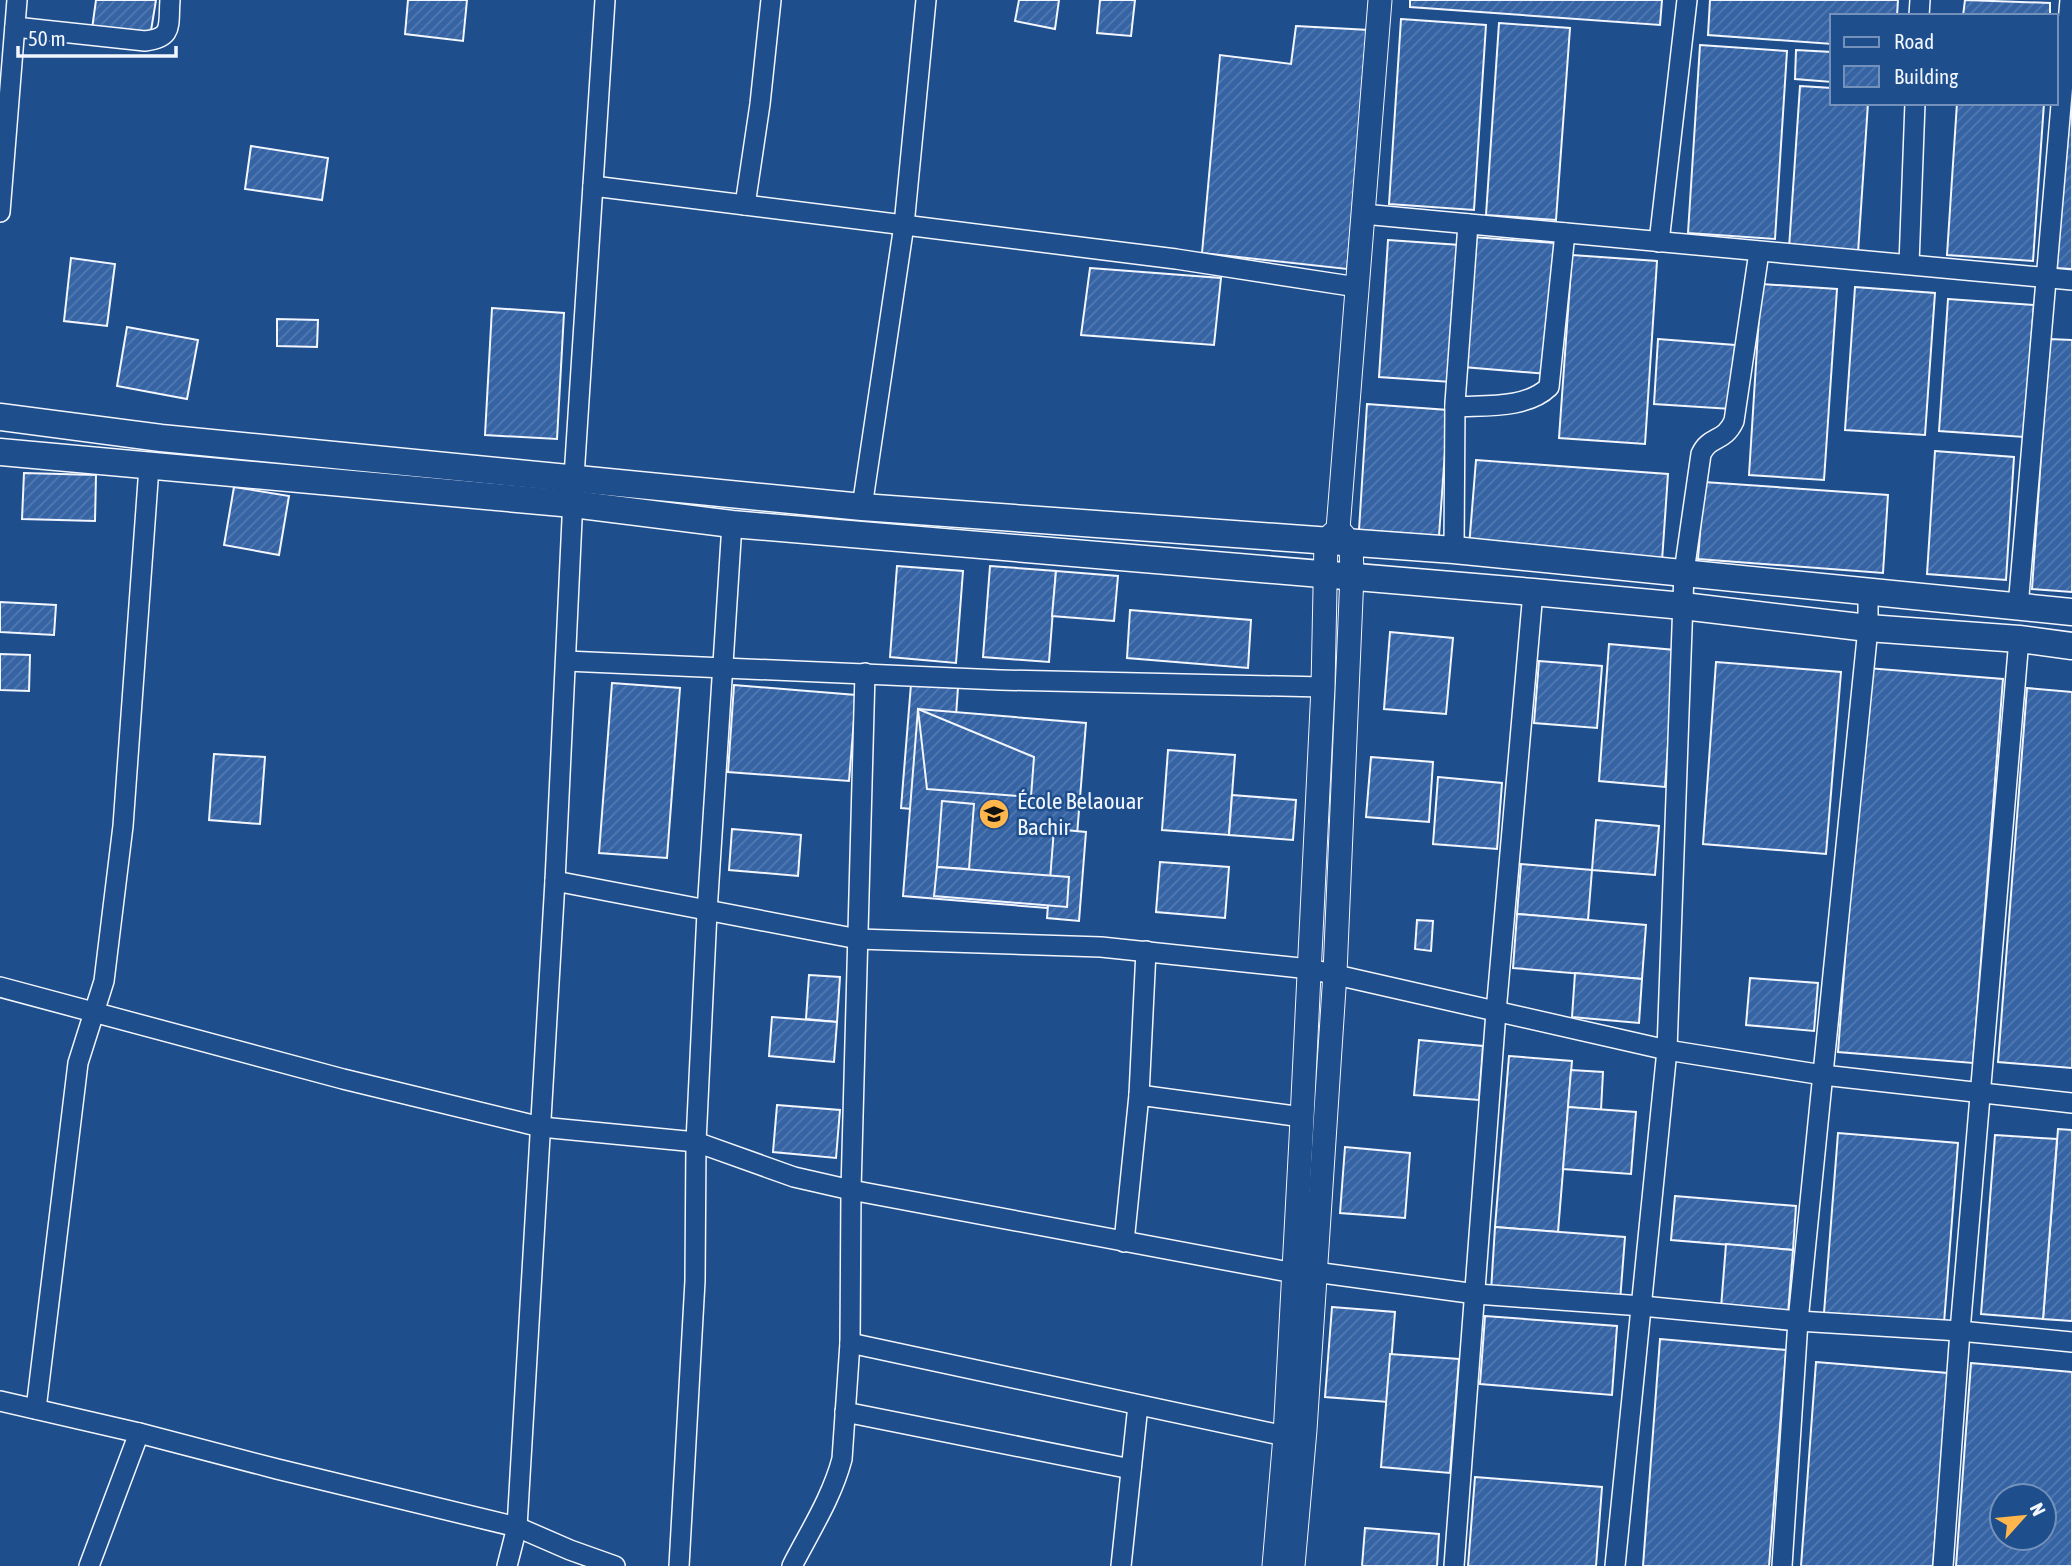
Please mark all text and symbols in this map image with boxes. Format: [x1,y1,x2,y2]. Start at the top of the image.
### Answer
scale bar [18,14,175,58]
legend [1830,14,2058,105]
text: 50 m [28,26,66,50]
text: Road [1894,29,1934,53]
text: Building [1894,64,1958,88]
place label: École Belaouar Bachir [1017,788,1144,840]
school or university icon: École Belaouar Bachir [977,797,1011,831]
north arrow [1988,1482,2058,1552]
text: N [2026,1499,2050,1519]

